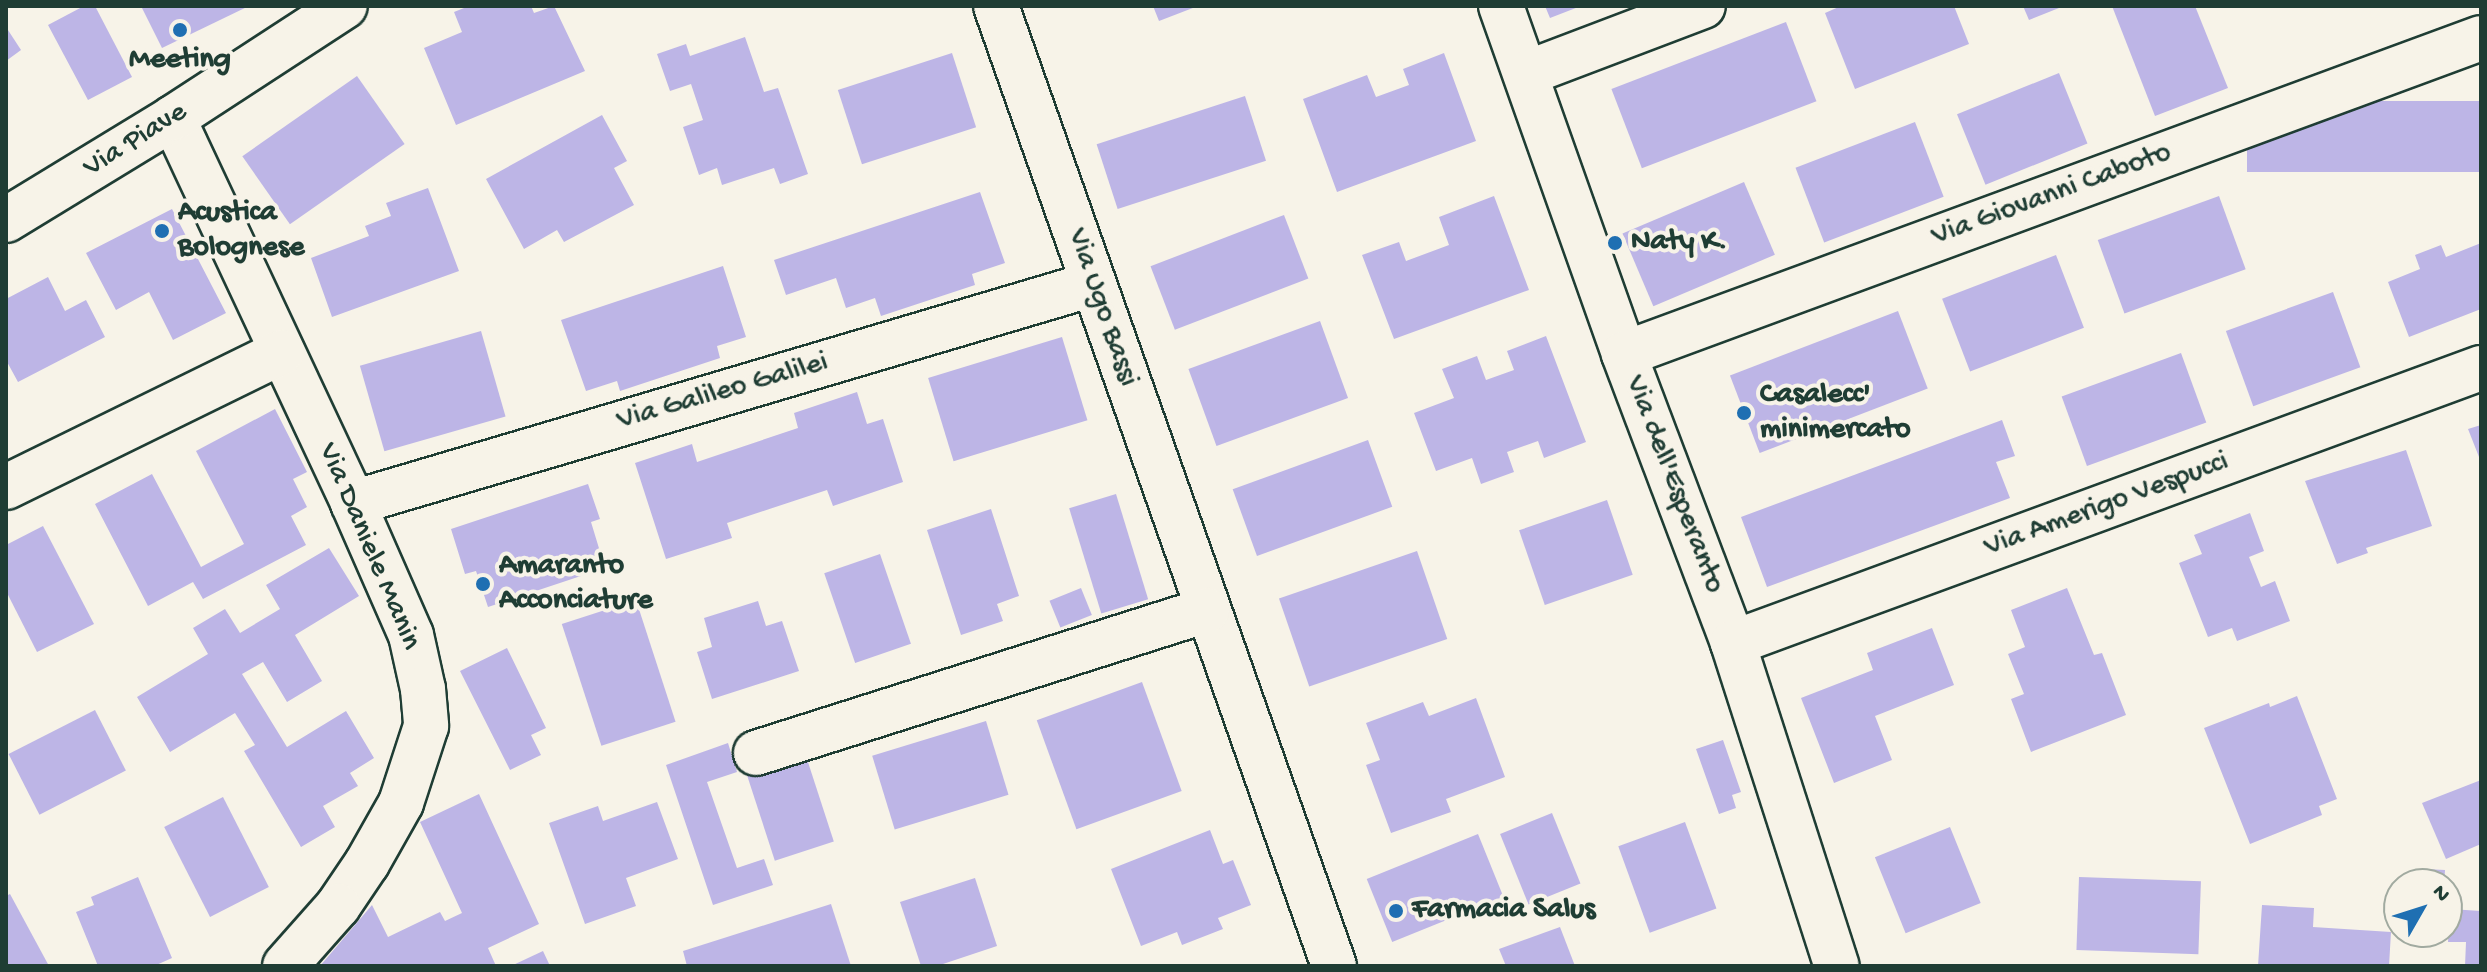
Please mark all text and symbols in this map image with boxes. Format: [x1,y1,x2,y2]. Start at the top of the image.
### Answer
marker: Meeting [171,21,189,39]
place label: Meeting [129,43,231,79]
street label: Via Piave [78,95,194,187]
street label: Via Giovanni Caboto [1927,136,2177,256]
place label: Acustica Bolognese [178,196,304,266]
marker: Acustica Bolognese [153,222,171,240]
street label: Via Ugo Bassi [1057,224,1145,392]
place label: Naty K. [1631,225,1727,261]
marker: Naty K. [1606,234,1624,252]
street label: Via Galileo Galilei [613,346,833,440]
street label: Via dell'Esperanto [1615,371,1731,599]
place label: Casalecc' minimercato [1760,378,1911,448]
marker: Casalecc' minimercato [1735,404,1753,422]
street label: Via Daniele Manin [308,438,428,656]
street label: Via Amerigo Vespucci [1980,445,2234,567]
place label: Amaranto Acconciature [499,549,653,620]
marker: Amaranto Acconciature [474,575,492,593]
north arrow [2383,868,2463,948]
text: N [2425,880,2455,908]
place label: Farmacia Salus [1412,893,1595,929]
marker: Farmacia Salus [1387,902,1405,920]

